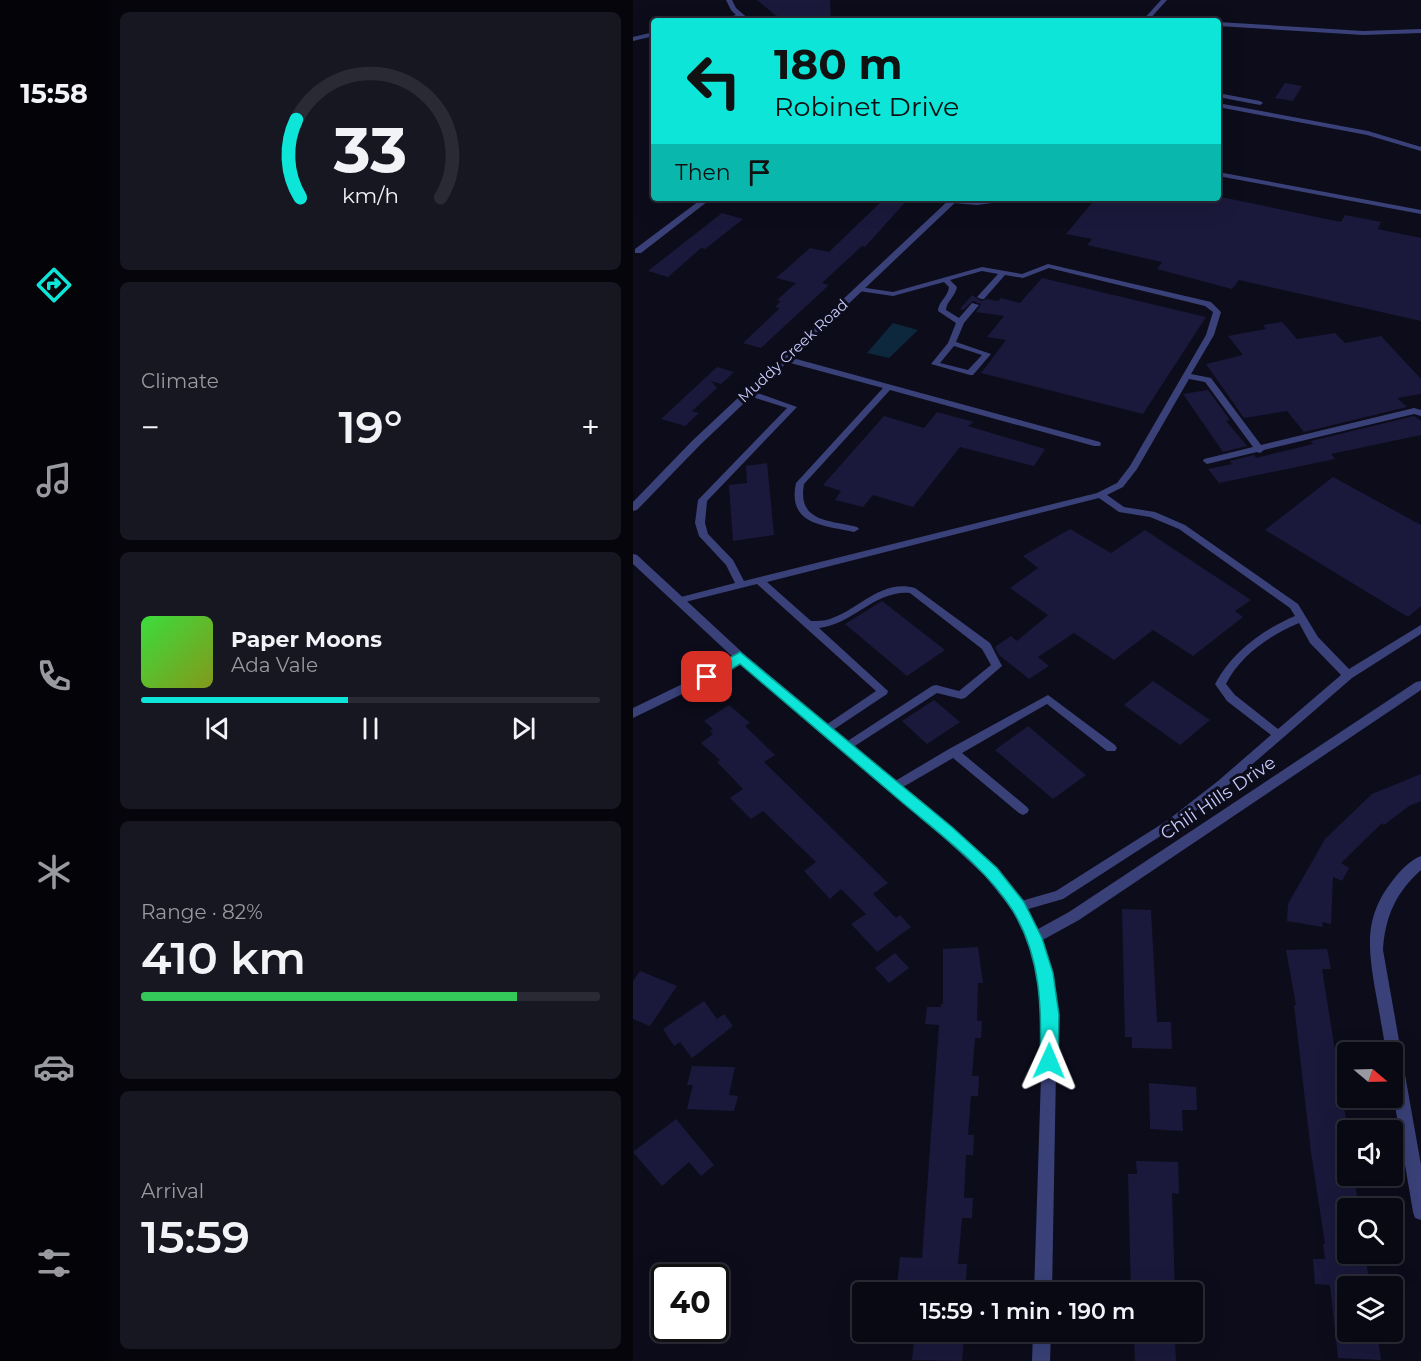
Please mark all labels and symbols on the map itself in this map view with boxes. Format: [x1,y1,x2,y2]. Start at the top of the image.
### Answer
street label: Muddy Creek Road [734,295,852,406]
pin [681,651,732,702]
street label: Chili Hills Drive [1156,751,1280,845]
position arrow [1017,1029,1081,1093]
north arrow [1337,1042,1403,1108]
speed limit sign: 40 [651,1264,729,1342]

